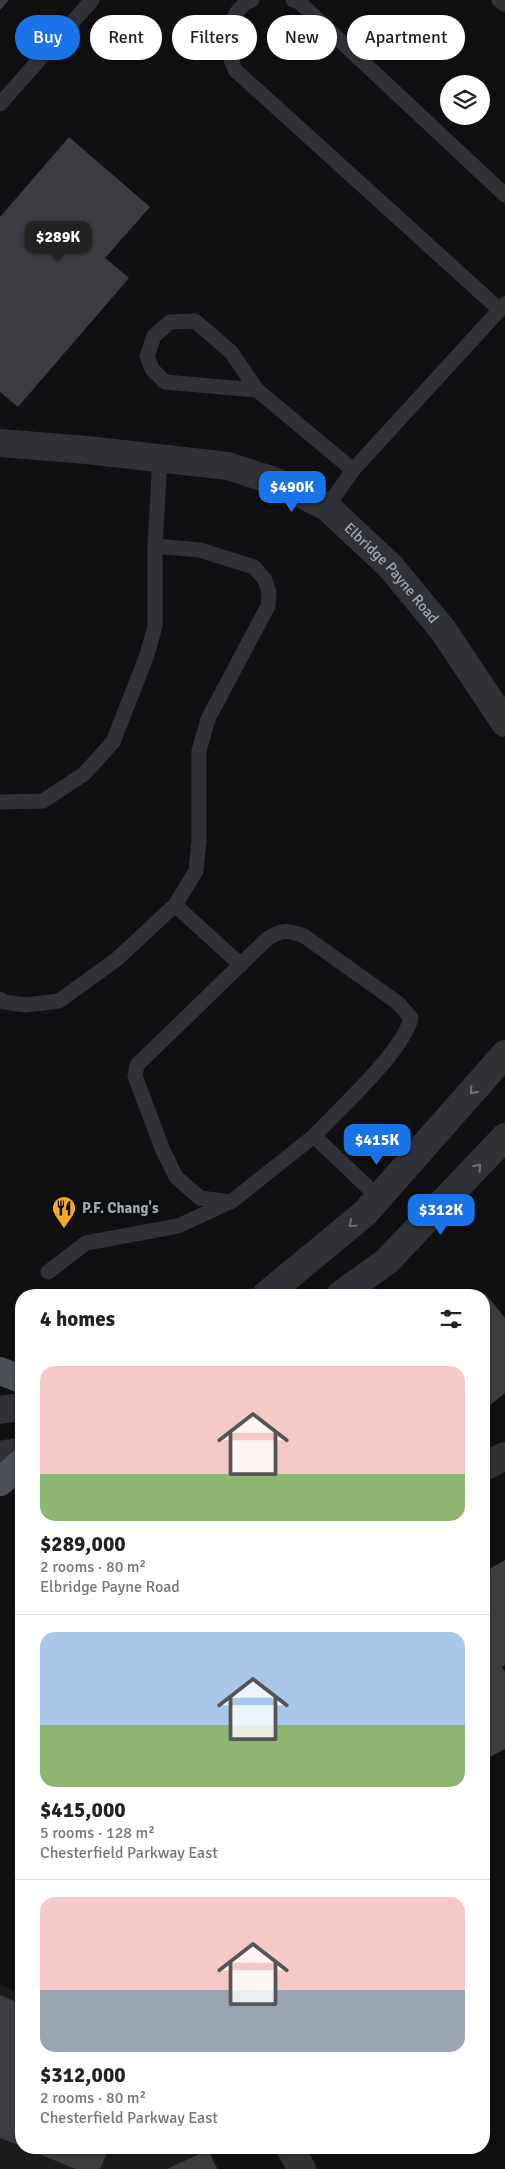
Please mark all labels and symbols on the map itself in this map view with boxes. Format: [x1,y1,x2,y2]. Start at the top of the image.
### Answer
pin: $289K [23,220,93,263]
pin: $490K [257,470,327,513]
street label: Elbridge Payne Road [340,519,443,627]
one-way arrow [469,1085,478,1094]
pin: $415K [342,1124,412,1166]
one-way arrow [472,1164,481,1173]
pin: $312K [406,1194,476,1236]
restaurant icon: P.F. Chang's [51,1195,77,1229]
place label: P.F. Chang's [82,1199,159,1217]
one-way arrow [348,1218,357,1227]

